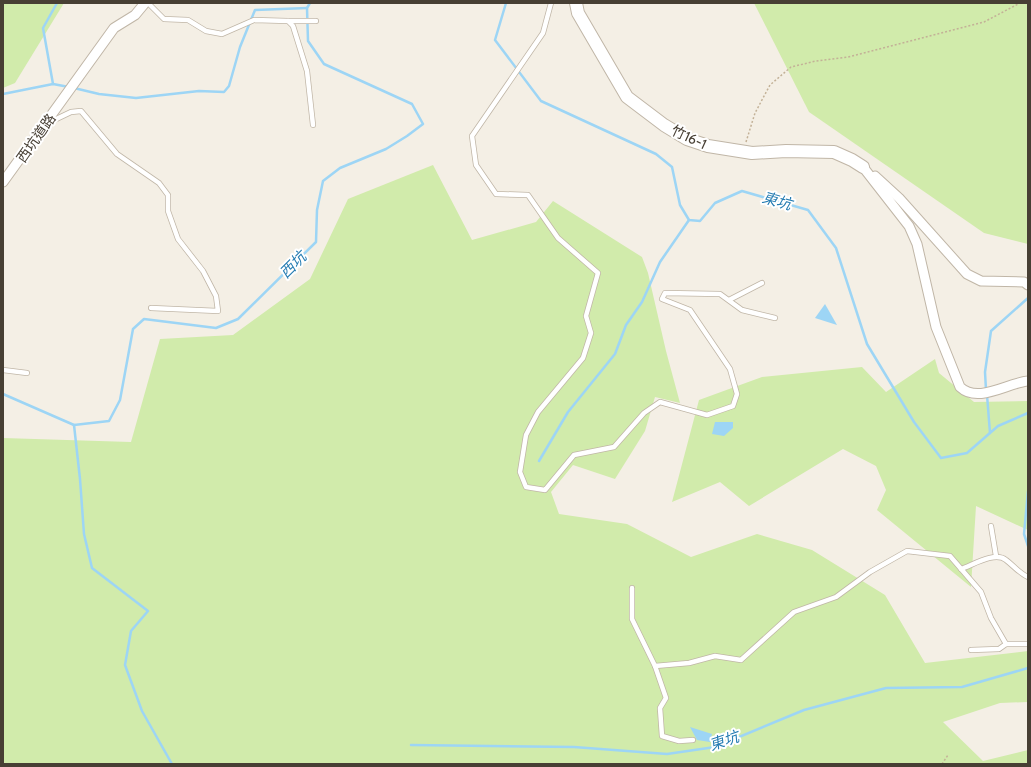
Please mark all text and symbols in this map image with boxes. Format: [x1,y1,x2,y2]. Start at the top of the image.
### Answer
street label: 西坑道路 [13,110,59,166]
street label: 竹16-1 [669,121,709,153]
water label: 東坑 [760,188,796,214]
water label: 西坑 [276,247,311,282]
water label: 東坑 [707,727,743,754]

